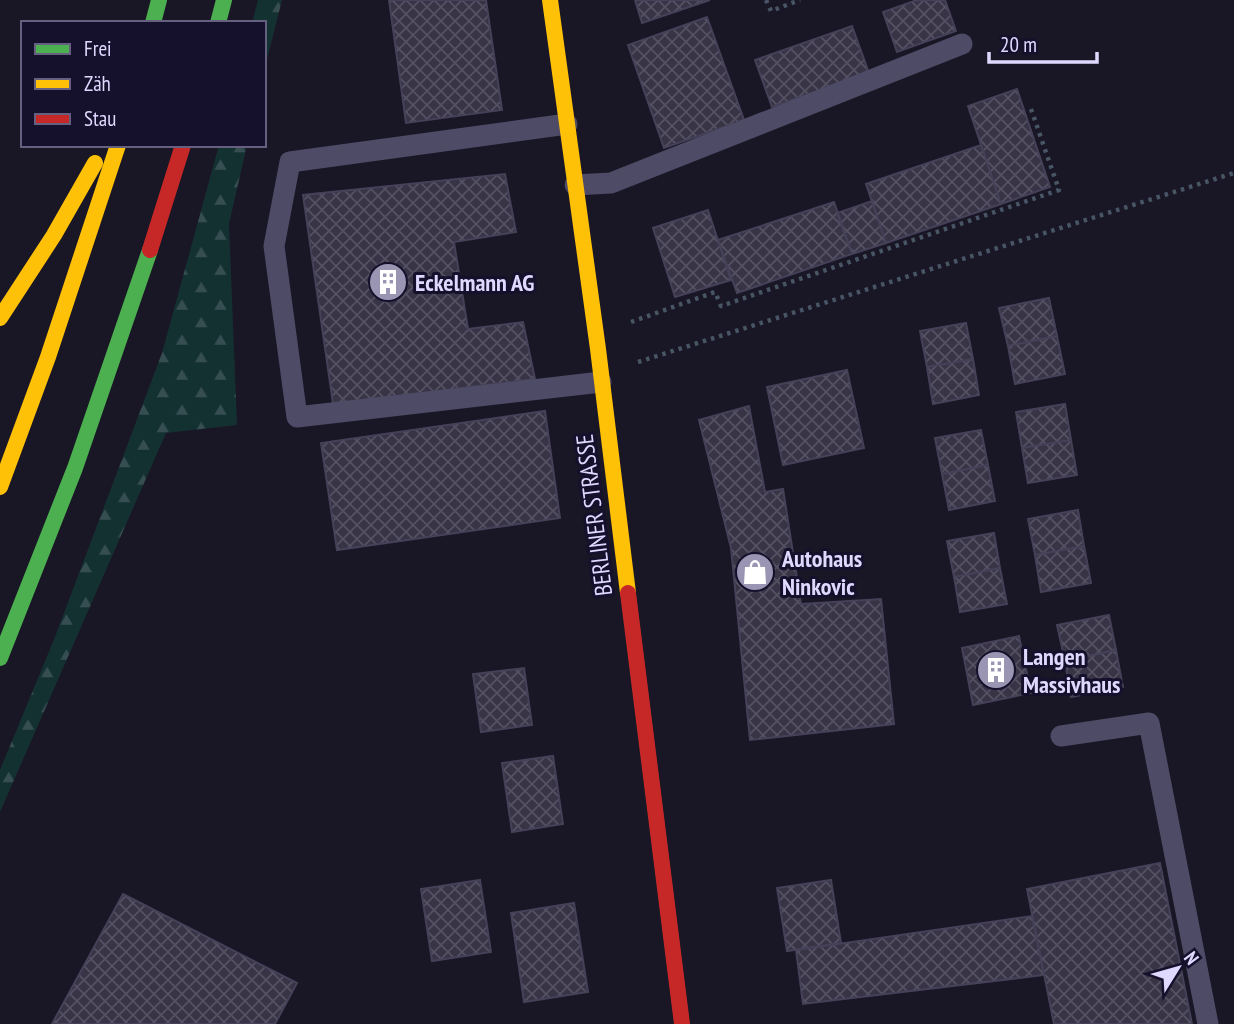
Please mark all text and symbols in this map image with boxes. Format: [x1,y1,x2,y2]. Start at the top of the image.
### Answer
legend [21,21,266,147]
scale bar [989,21,1098,65]
text: 20 m [1000,31,1037,58]
text: Frei [84,35,112,62]
text: Zäh [84,70,111,97]
text: Stau [84,105,116,132]
building icon: Eckelmann AG [367,261,409,303]
place label: Eckelmann AG [415,267,534,298]
street label: BERLINER STRASSE [569,432,619,598]
place label: Autohaus Ninkovic [781,543,862,602]
shop icon: Autohaus Ninkovic [734,551,776,593]
place label: Langen Massivhaus [1023,641,1120,700]
building icon: Langen Massivhaus [975,649,1017,691]
north arrow [1143,933,1213,1003]
text: N [1179,946,1204,969]

